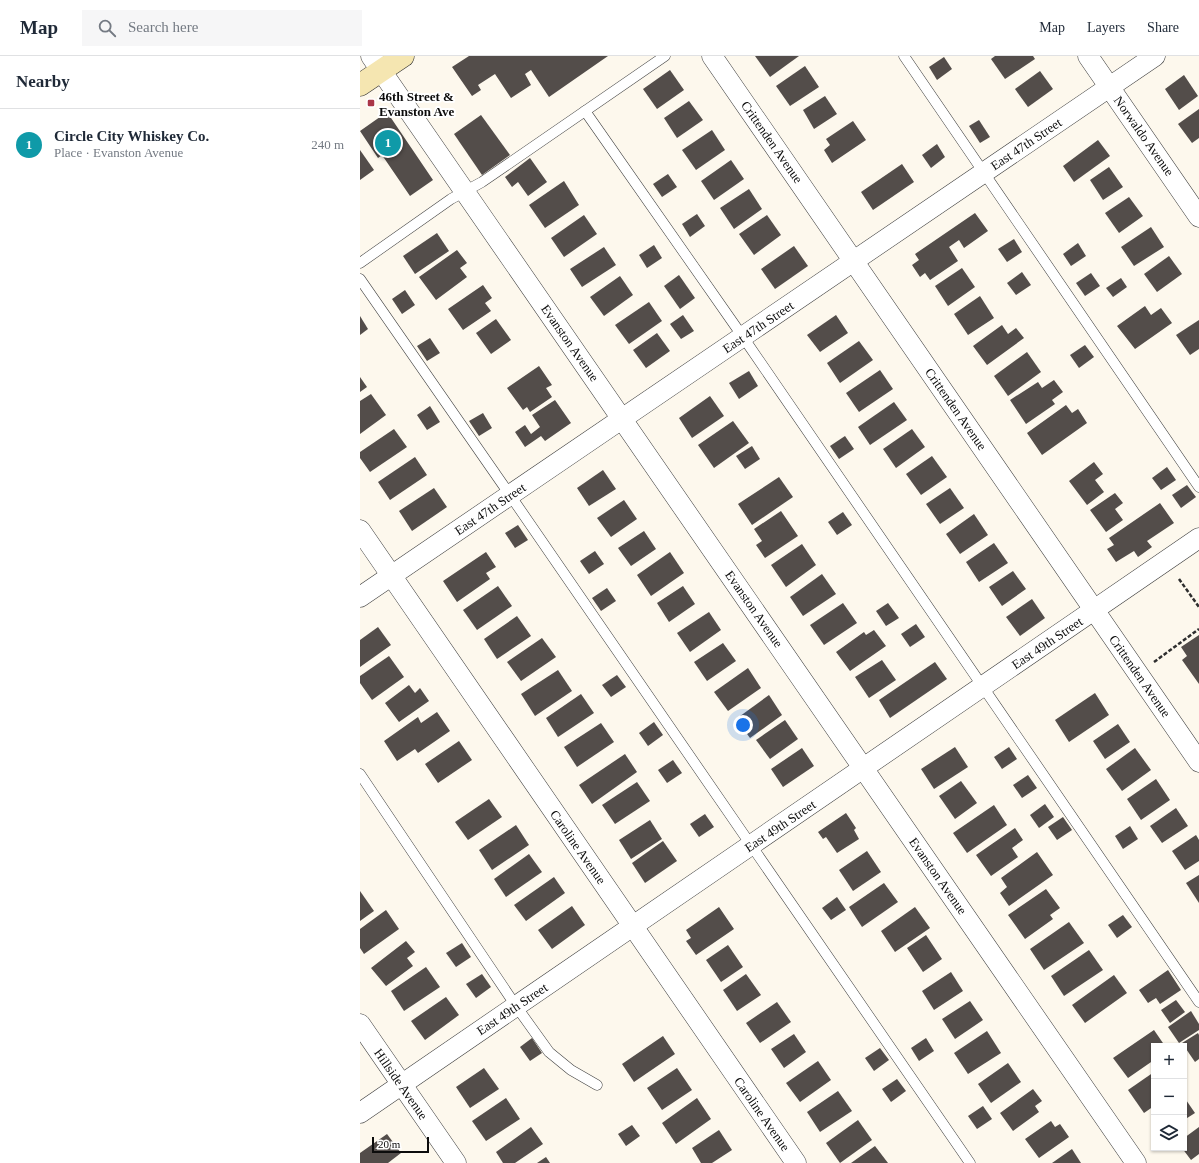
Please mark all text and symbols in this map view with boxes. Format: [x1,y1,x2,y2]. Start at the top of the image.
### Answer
search box [82,10,362,46]
text: Map [20,17,58,38]
icon: search [96,17,118,39]
text: Search here [128,19,198,35]
text: Map [1039,20,1065,35]
text: Layers [1087,20,1125,35]
text: Share [1147,20,1179,35]
text: Nearby [16,72,70,91]
place label: 46th Street & Evanston Ave [379,89,454,119]
street label: Norwaldo Avenue [1111,93,1177,179]
marker: 46th Street & Evanston Ave [366,98,376,108]
street label: Crittenden Avenue [738,98,806,186]
street label: East 47th Street [988,115,1065,173]
text: Circle City Whiskey Co. [54,128,209,144]
pin: 1 [375,128,401,158]
text: 1 [26,137,32,152]
text: 240 m [311,137,344,152]
text: Place · Evanston Avenue [54,145,183,160]
street label: East 47th Street [720,298,797,356]
street label: Evanston Avenue [538,302,602,385]
street label: Crittenden Avenue [922,365,990,453]
street label: East 47th Street [452,480,529,538]
street label: Evanston Avenue [722,568,786,651]
street label: East 49th Street [1009,614,1086,672]
street label: Crittenden Avenue [1106,632,1174,720]
your location [733,715,753,735]
street label: East 49th Street [742,797,819,855]
street label: Caroline Avenue [547,807,609,887]
street label: Evanston Avenue [906,835,970,918]
street label: East 49th Street [474,980,551,1038]
map controls [1151,1043,1187,1151]
button: + [1151,1043,1187,1079]
street label: Hillside Avenue [371,1046,431,1123]
street label: Caroline Avenue [731,1074,793,1154]
button: − [1151,1079,1187,1115]
button: layers [1151,1115,1187,1151]
scale bar [372,1135,429,1154]
text: 20 m [378,1138,400,1150]

